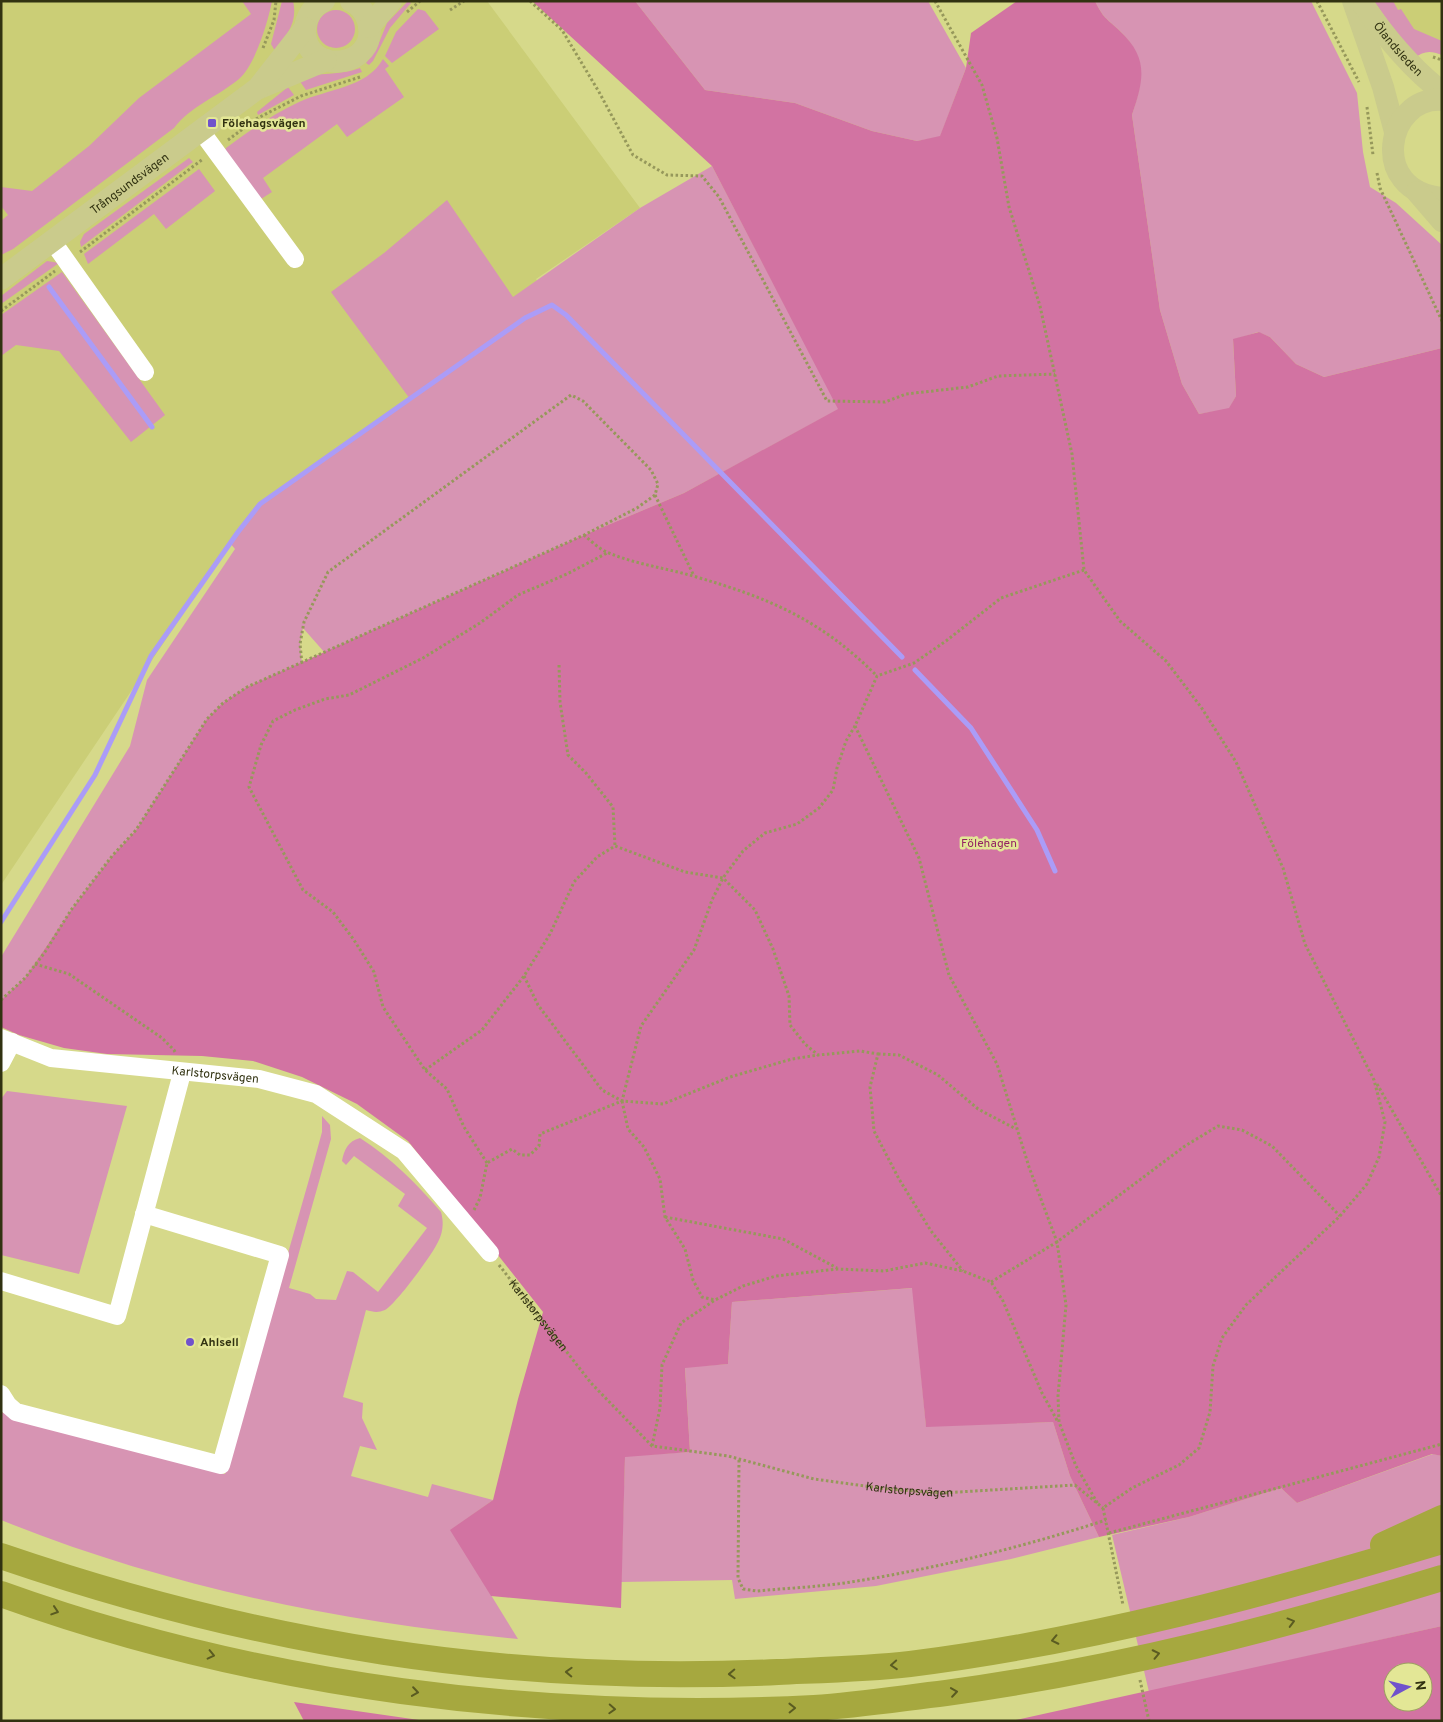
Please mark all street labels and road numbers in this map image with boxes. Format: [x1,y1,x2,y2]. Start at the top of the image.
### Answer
street label: Ölandsleden [1369,19,1426,80]
street label: Trångsundsvägen [87,150,173,219]
street label: Karlstorpsvägen [171,1063,260,1088]
street label: Karlstorpsvägen [504,1277,571,1356]
street label: Karlstorpsvägen [865,1479,953,1502]

